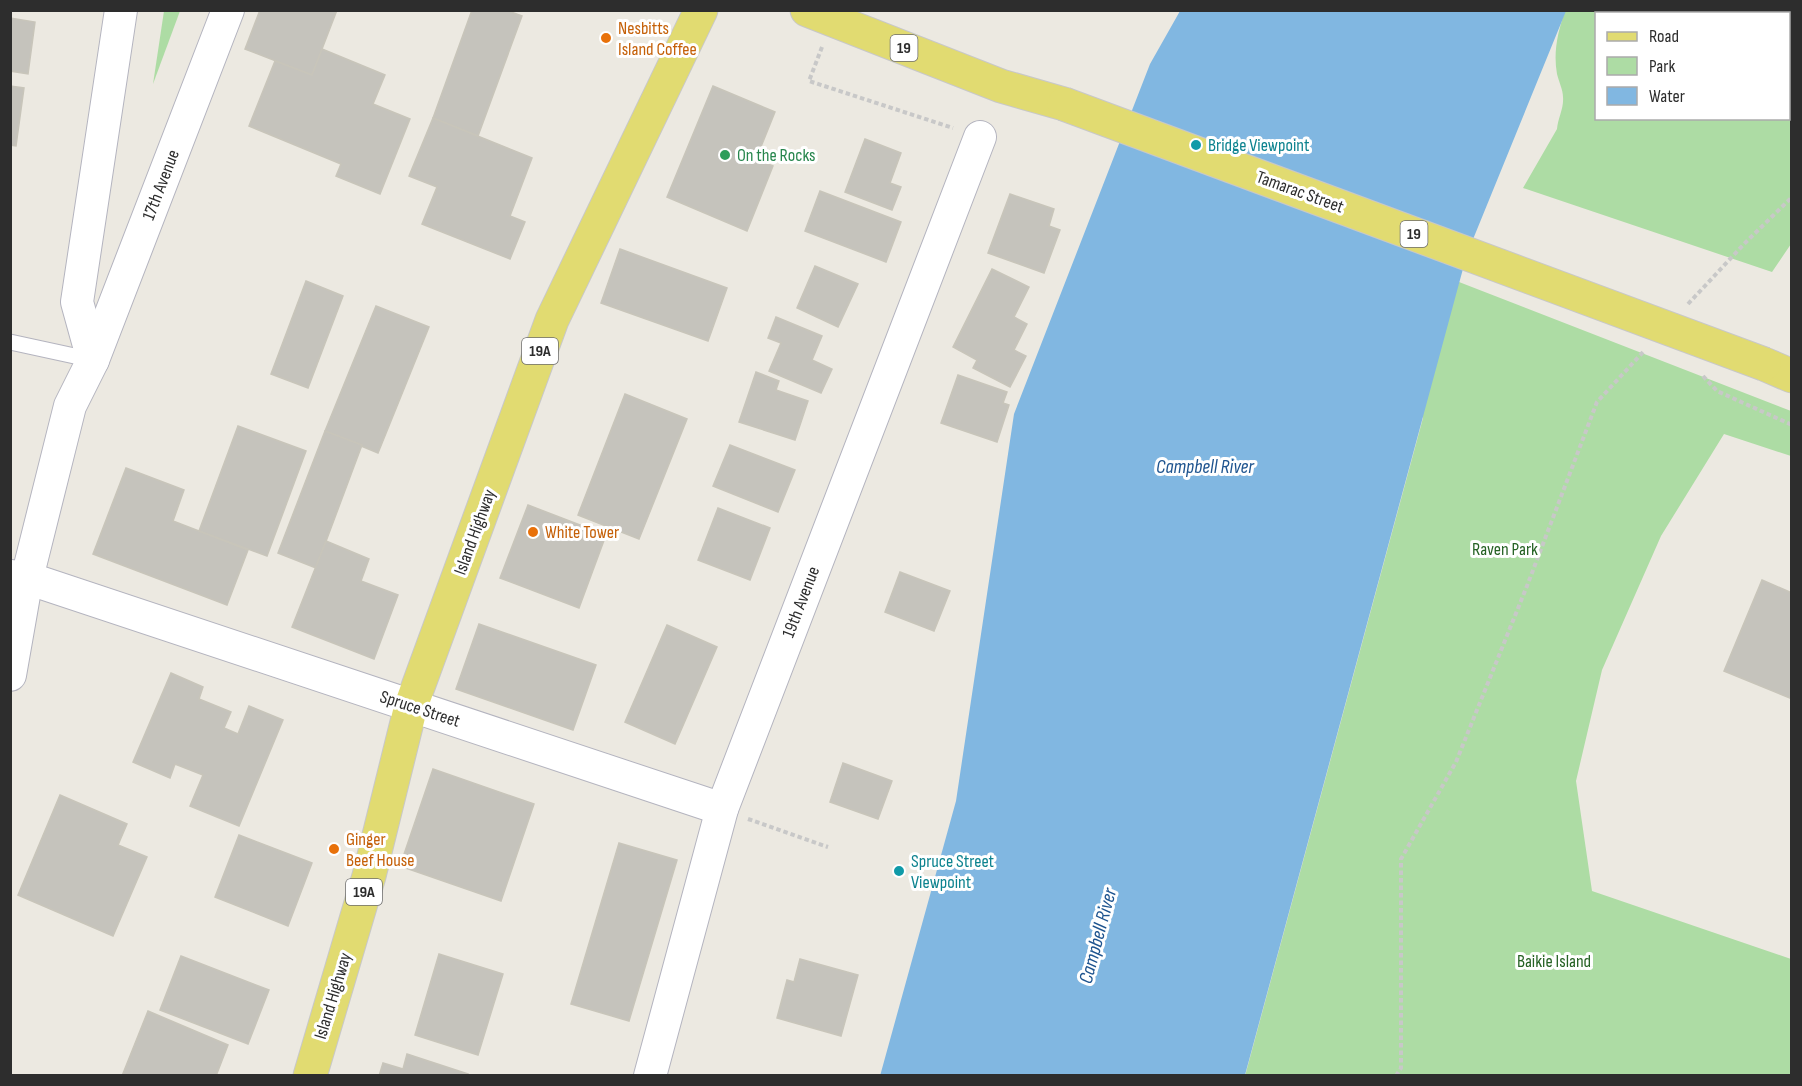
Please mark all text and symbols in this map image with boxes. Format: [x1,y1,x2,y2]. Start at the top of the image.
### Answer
legend [1595,12,1790,120]
place label: Nesbitts Island Coffee [618,18,697,60]
text: Road [1649,26,1679,47]
marker: Nesbitts Island Coffee [599,31,613,45]
road number: 19 [890,35,918,61]
text: Park [1649,56,1675,77]
text: Water [1649,86,1685,107]
place label: Bridge Viewpoint [1208,135,1310,156]
marker: Bridge Viewpoint [1189,138,1203,152]
place label: On the Rocks [737,145,815,166]
street label: 17th Avenue [138,147,184,223]
marker: On the Rocks [718,148,732,162]
street label: Tamarac Street [1253,167,1347,218]
road number: 19 [1400,221,1428,247]
road number: 19A [522,338,558,364]
water label: Campbell River [1156,455,1255,479]
street label: Island Highway [450,486,500,578]
place label: White Tower [545,522,619,543]
marker: White Tower [526,525,540,539]
park label: Raven Park [1472,539,1538,560]
street label: 19th Avenue [778,563,824,641]
street label: Spruce Street [377,686,463,732]
place label: Ginger Beef House [346,829,414,871]
marker: Ginger Beef House [327,842,341,856]
place label: Spruce Street Viewpoint [911,851,995,893]
marker: Spruce Street Viewpoint [892,864,906,878]
road number: 19A [346,879,382,905]
water label: Campbell River [1074,884,1123,986]
street label: Island Highway [310,950,356,1042]
park label: Baikie Island [1517,951,1591,972]

